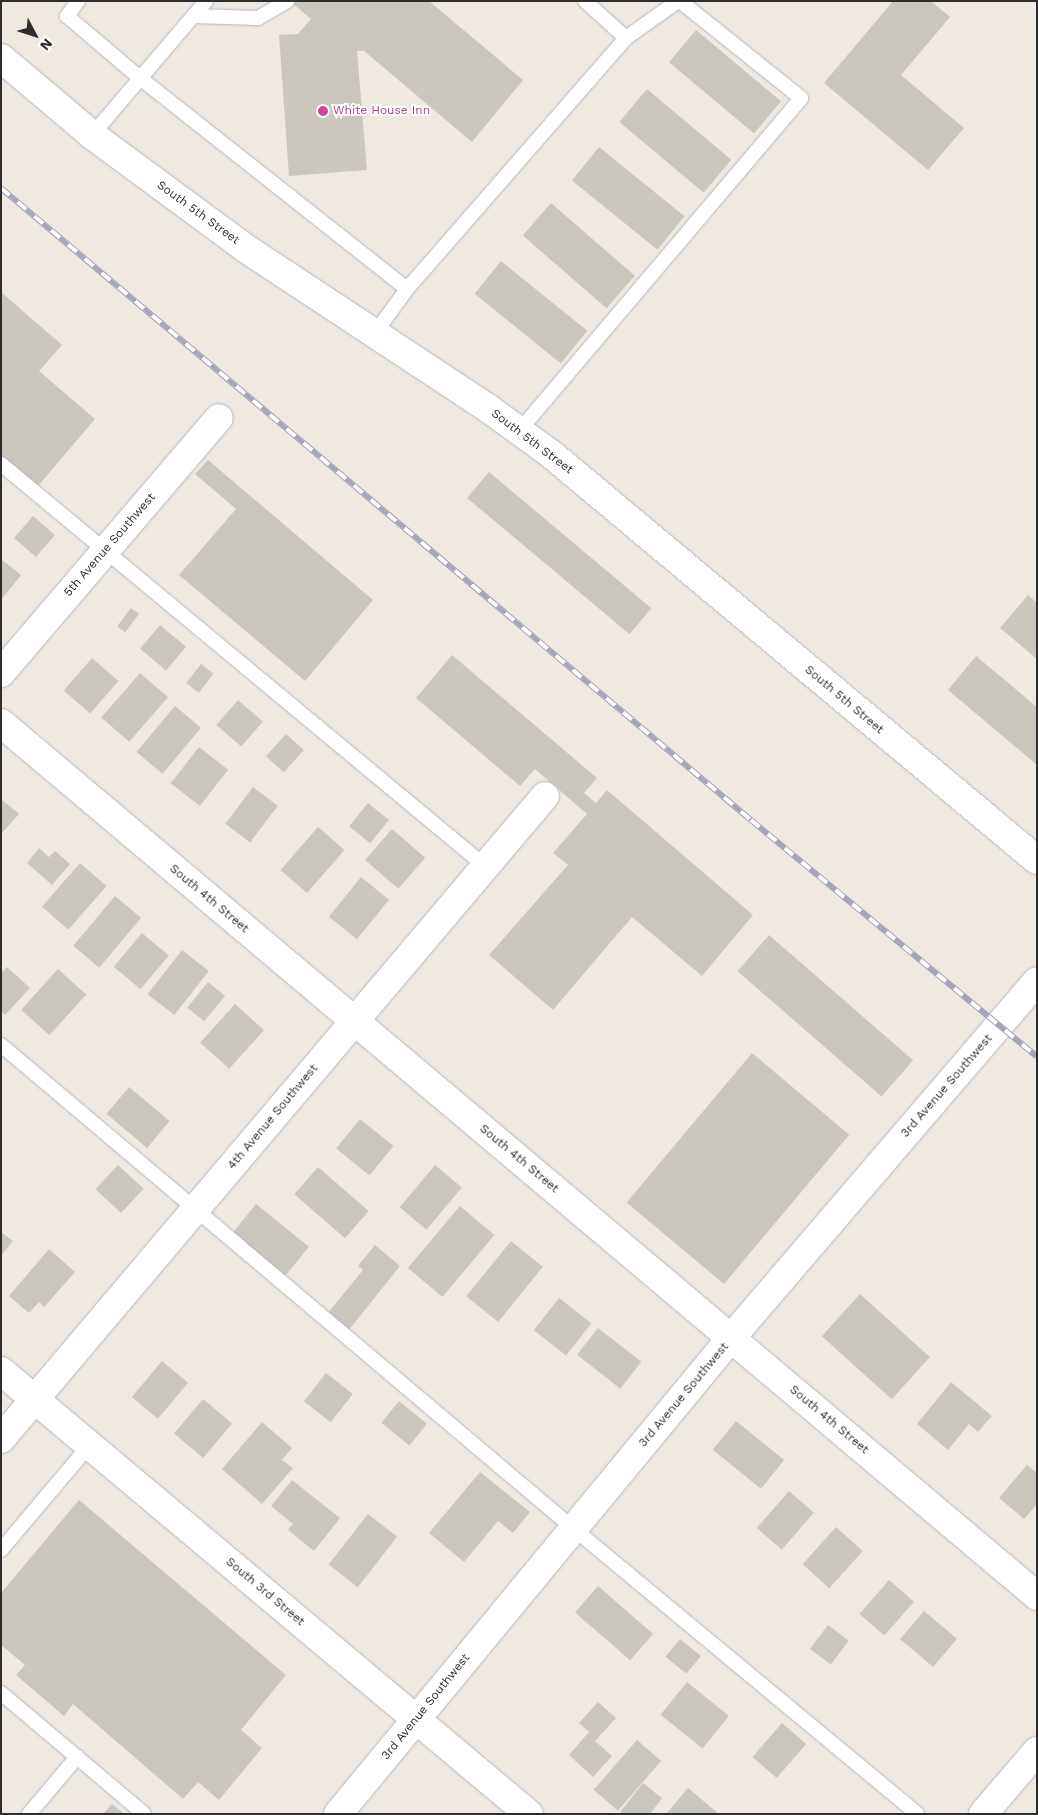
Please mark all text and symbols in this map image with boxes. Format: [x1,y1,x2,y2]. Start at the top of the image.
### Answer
north arrow [10,10,60,60]
text: N [37,36,56,54]
place label: White House Inn [333,104,430,118]
marker: White House Inn [317,105,329,117]
street label: South 5th Street [154,178,242,248]
street label: South 5th Street [488,407,576,477]
street label: 5th Avenue Southwest [61,490,159,600]
street label: South 5th Street [802,663,886,737]
street label: South 4th Street [167,862,251,936]
street label: 3rd Avenue Southwest [898,1031,996,1141]
street label: 4th Avenue Southwest [225,1061,321,1173]
street label: South 4th Street [477,1122,561,1196]
street label: 3rd Avenue Southwest [636,1340,732,1450]
street label: South 4th Street [787,1383,871,1457]
street label: South 3rd Street [223,1555,307,1629]
street label: 3rd Avenue Southwest [379,1651,473,1763]

